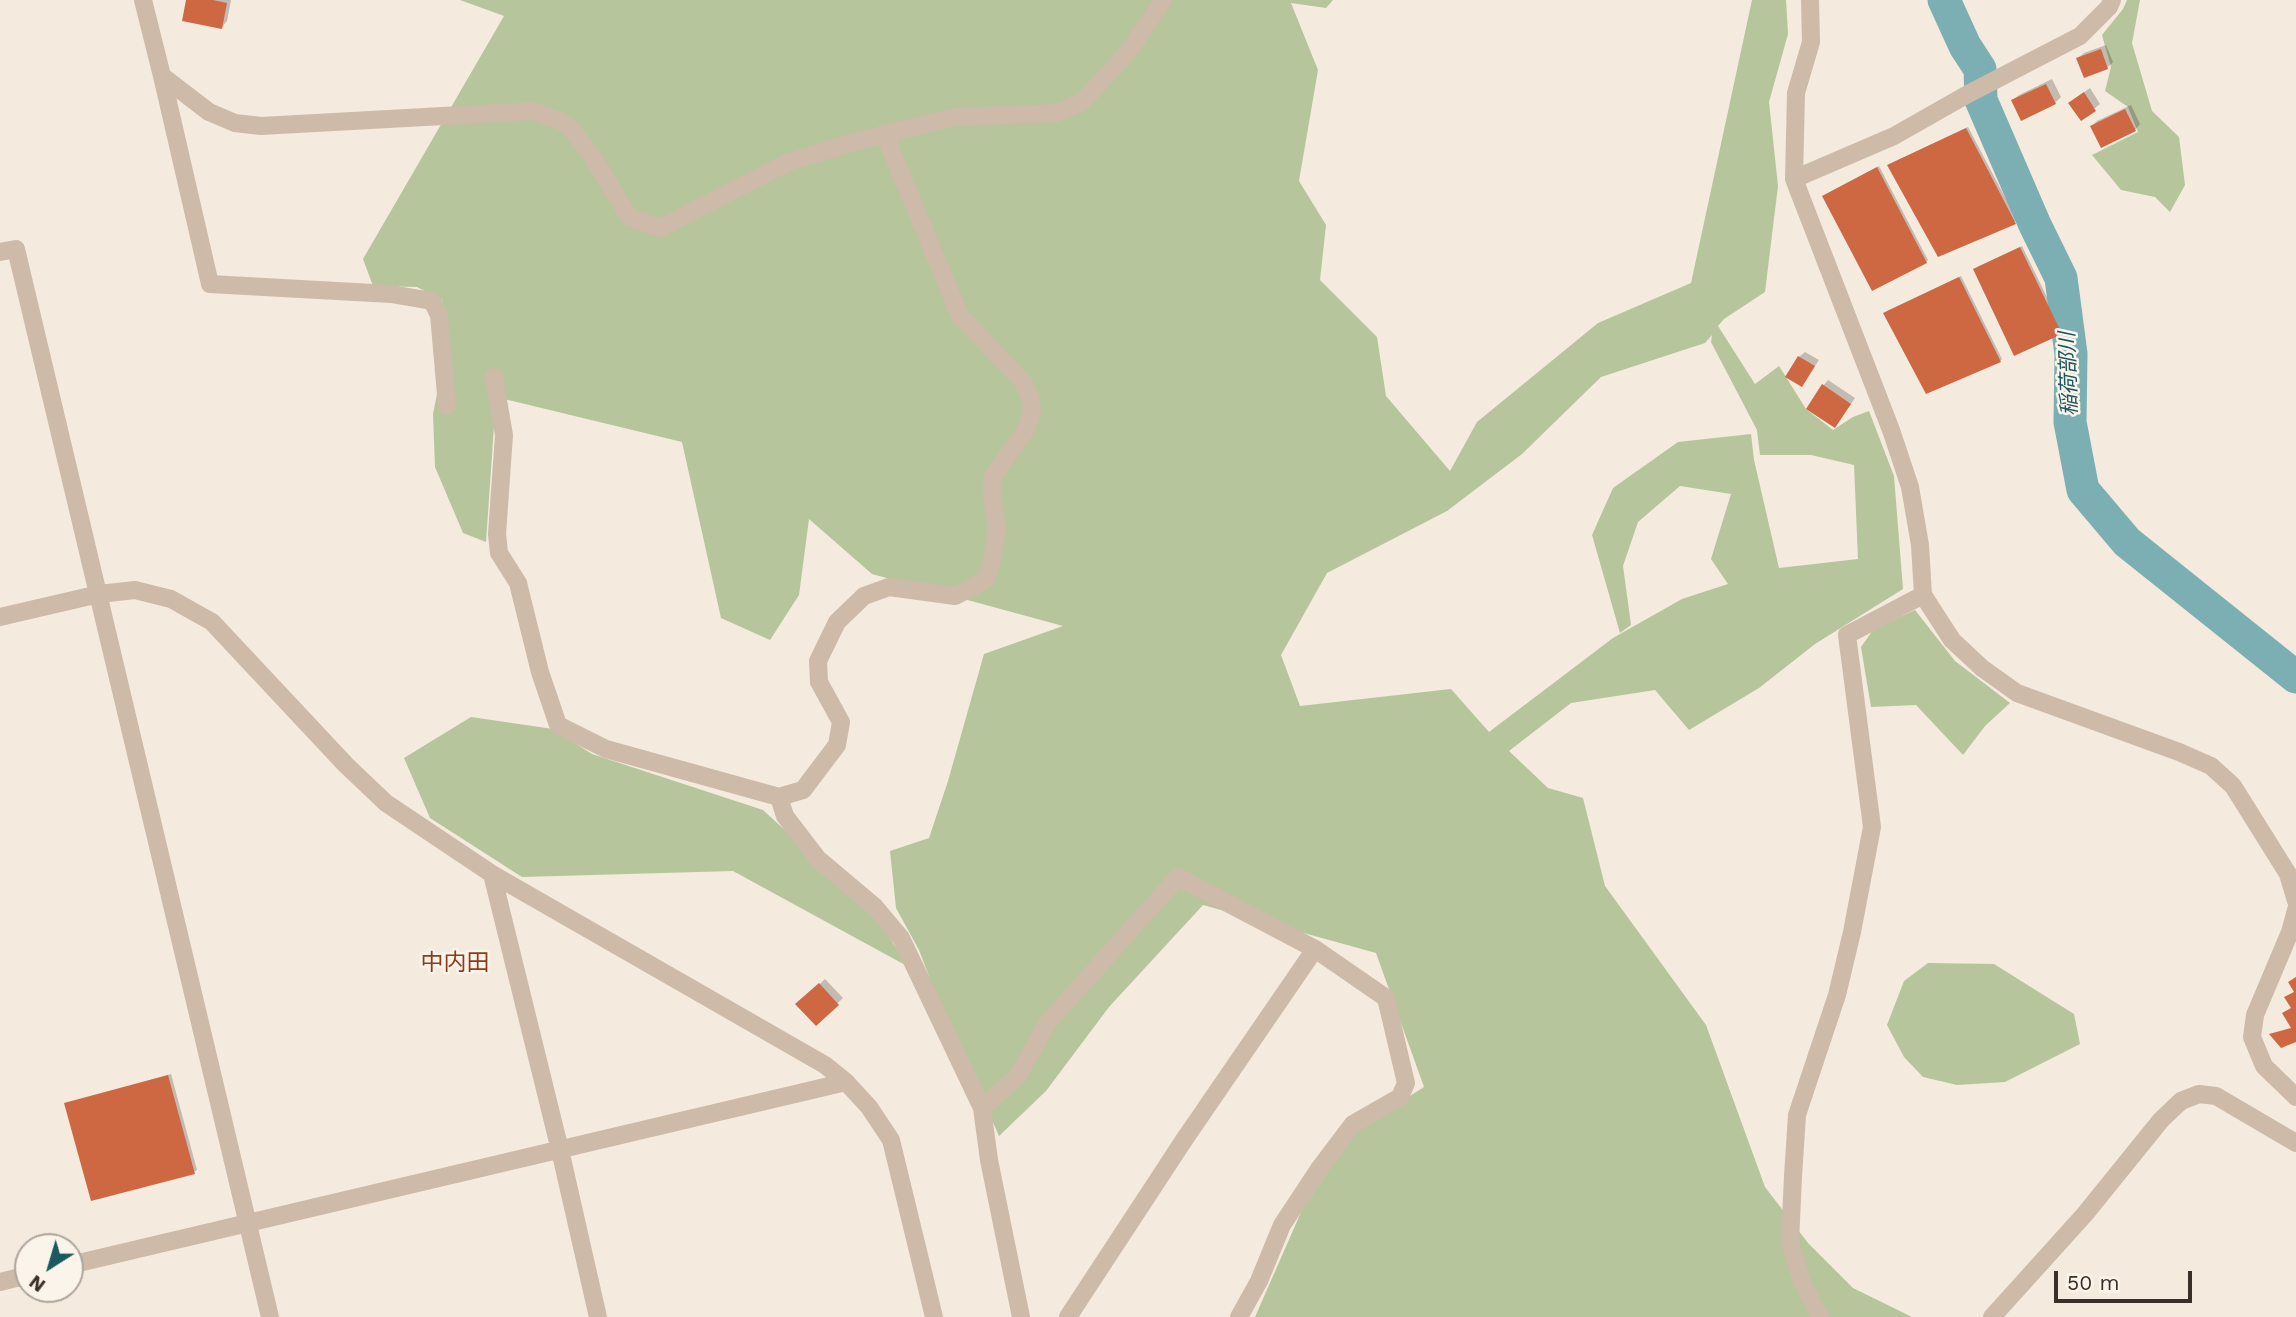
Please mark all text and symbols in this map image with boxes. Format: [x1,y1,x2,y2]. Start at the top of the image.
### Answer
water label: 稲荷部川 [2055,332,2083,416]
district label: 中内田 [421,949,489,977]
north arrow [14,1233,84,1303]
scale bar [2058,1258,2196,1302]
text: N [25,1270,50,1297]
text: 50 m [2067,1270,2119,1295]

